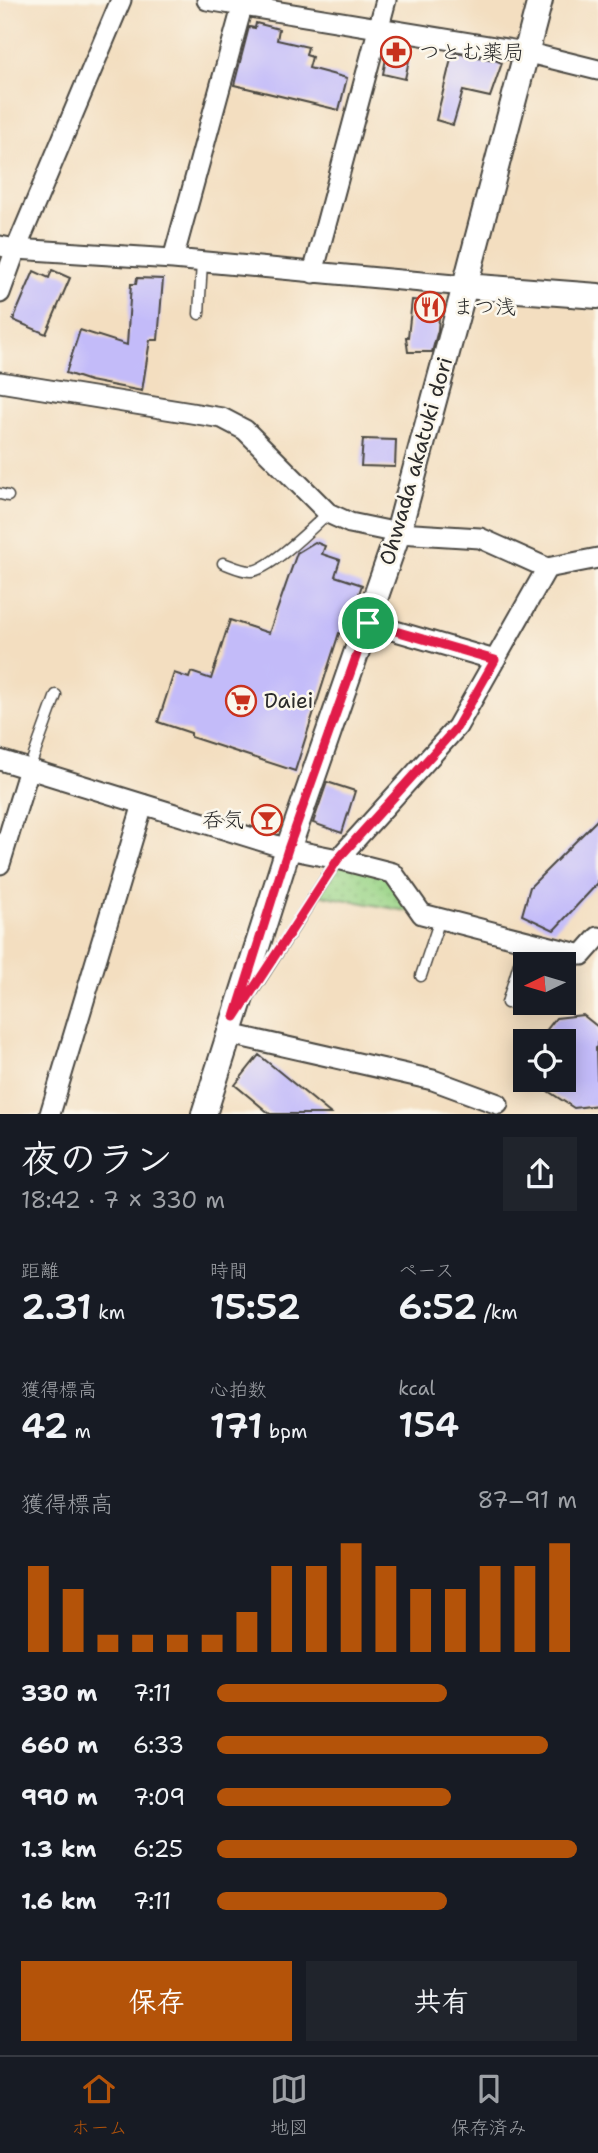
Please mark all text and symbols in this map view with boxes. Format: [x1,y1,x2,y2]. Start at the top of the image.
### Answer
pharmacy icon: つとむ薬局 [379,35,413,69]
place label: つとむ薬局 [419,38,524,66]
restaurant icon: まつ浅 [413,290,447,324]
place label: まつ浅 [453,293,516,321]
street label: Ohwada akatuki dori [373,354,459,568]
pin [338,593,398,653]
icon: arrive [349,604,387,642]
supermarket icon: Daiei [224,684,258,718]
place label: Daiei [264,687,314,715]
bar icon: 呑気 [250,803,284,837]
place label: 呑気 [202,806,244,834]
north arrow [513,952,576,1015]
map controls [513,952,576,1092]
button: locate [513,1029,576,1092]
text: 夜のラン [21,1133,173,1184]
button: share [503,1137,577,1211]
text: 18:42 · 7 × 330 m [21,1185,225,1215]
text: 距離 [21,1258,59,1283]
text: 時間 [210,1258,248,1283]
text: ペース [398,1258,454,1283]
text: 2.31 [21,1283,92,1330]
text: 15:52 [210,1283,301,1330]
text: 6:52 [398,1283,477,1330]
text: km [92,1300,125,1325]
text: /km [477,1300,518,1325]
text: kcal [398,1376,435,1401]
text: 獲得標高 [21,1377,97,1402]
text: 心拍数 [210,1377,267,1402]
text: 154 [398,1401,459,1448]
text: 42 [21,1402,68,1449]
text: 171 [210,1402,263,1449]
text: m [68,1419,91,1444]
text: bpm [263,1419,307,1444]
text: 87–91 m [478,1485,577,1515]
text: 獲得標高 [21,1489,113,1519]
text: 330 m [21,1678,98,1708]
text: 7:11 [133,1678,171,1708]
text: 660 m [21,1730,98,1760]
text: 6:33 [133,1730,184,1760]
text: 990 m [21,1782,98,1812]
text: 7:09 [133,1782,185,1812]
text: 1.3 km [21,1834,96,1864]
text: 6:25 [133,1834,183,1864]
text: 1.6 km [21,1886,96,1916]
text: 7:11 [133,1886,171,1916]
button: 保存 [21,1961,292,2041]
button: 共有 [306,1961,577,2041]
tab: ホーム [71,2070,128,2140]
tab: 地図 [270,2070,308,2140]
tab: 保存済み [451,2070,527,2140]

